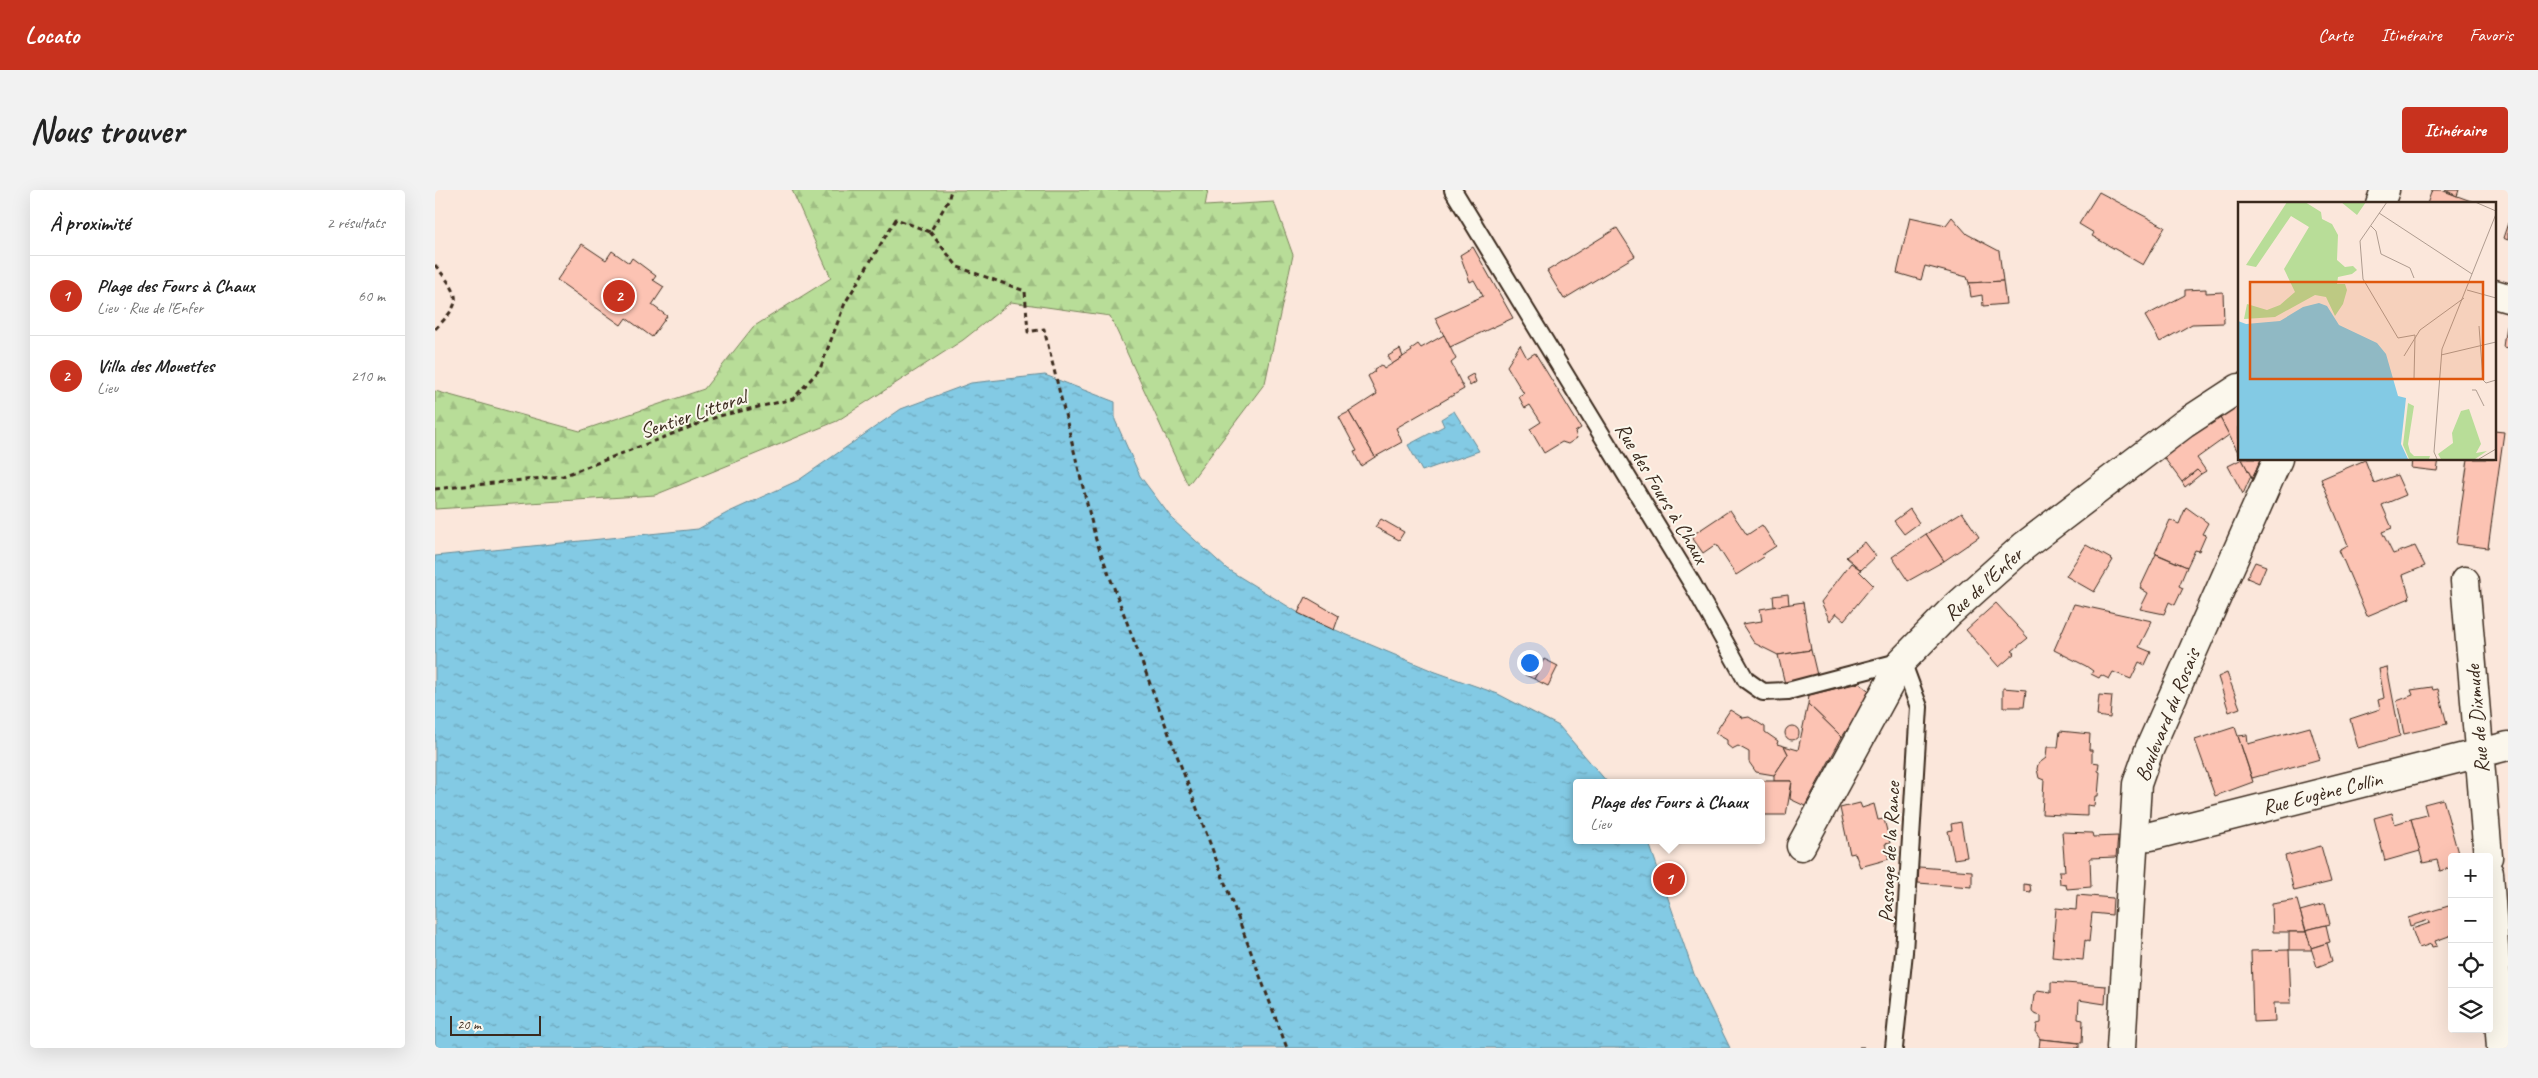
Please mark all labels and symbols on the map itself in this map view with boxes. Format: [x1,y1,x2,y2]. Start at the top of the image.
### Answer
inset map [2238,202,2495,460]
pin: 2 [603,277,635,315]
street label: Sentier Littoral [637,383,753,444]
street label: Rue des Fours à Chaux [1610,418,1715,570]
street label: Rue de l'Enfer [1938,541,2029,626]
street label: Boulevard du Rosais [2129,643,2206,785]
your location [1517,650,1543,676]
street label: Rue de Dixmude [2459,663,2495,774]
street label: Rue Eugène Collin [2259,765,2385,820]
street label: Passage de la Rance [1872,779,1906,923]
pin: 1 [1653,860,1685,898]
scale bar [450,1013,541,1036]

